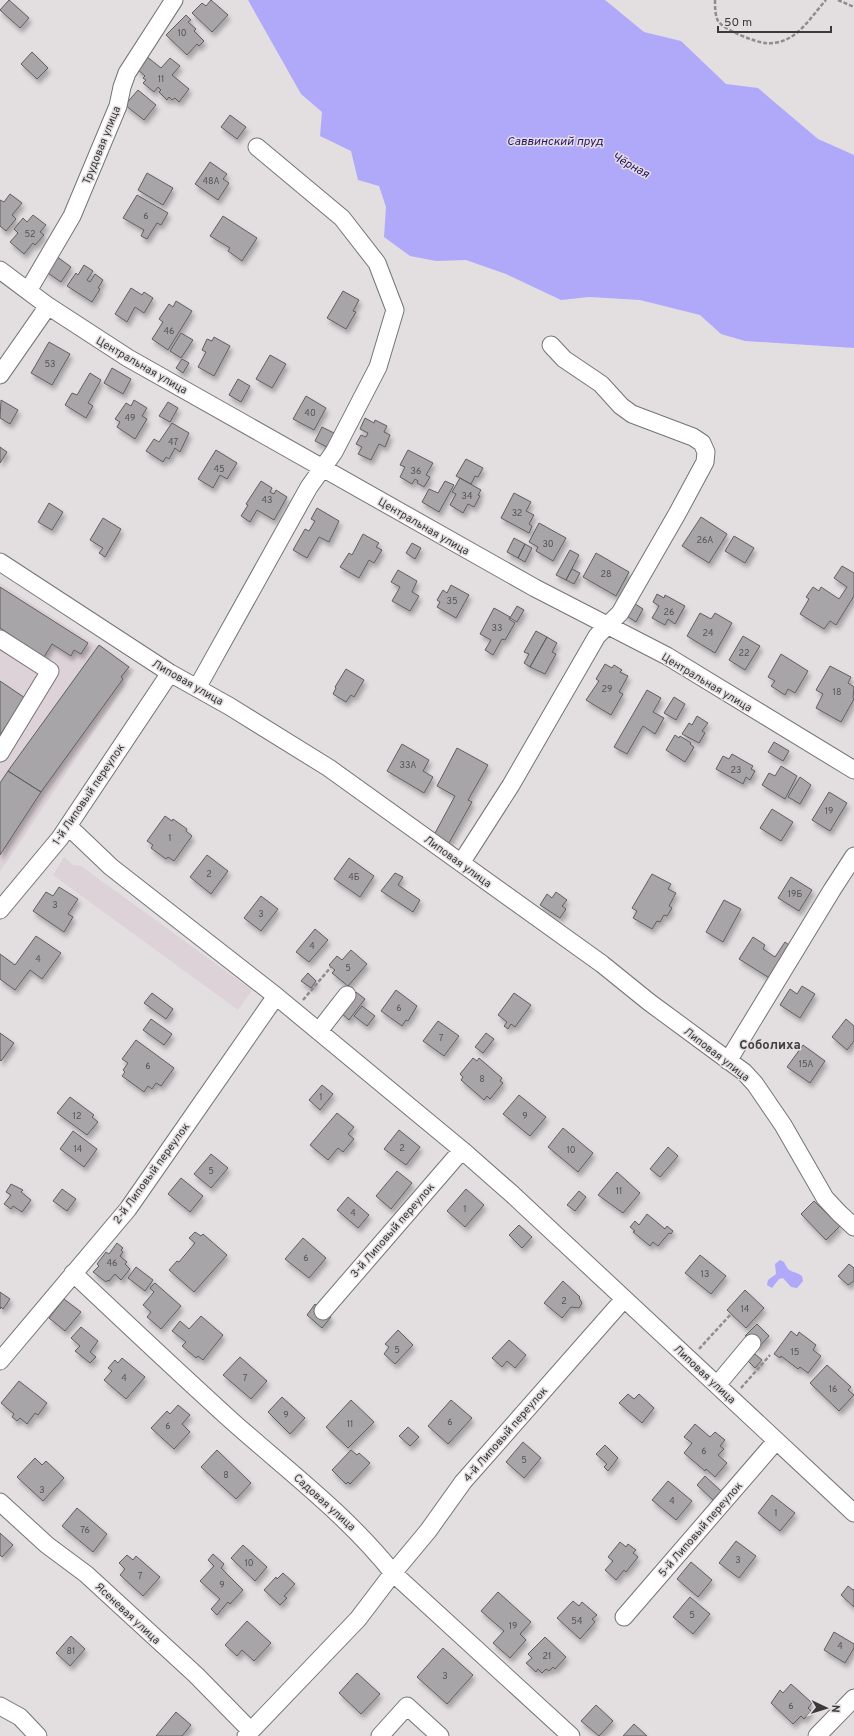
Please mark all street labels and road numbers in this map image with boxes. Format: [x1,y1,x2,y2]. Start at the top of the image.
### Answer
street label: Трудовая улица [80,104,124,187]
street label: Центральная улица [93,334,190,398]
street label: Центральная улица [375,495,472,559]
street label: Центральная улица [659,650,754,716]
street label: Липовая улица [149,657,226,709]
street label: 1-й Липовый переулок [50,741,128,848]
street label: Липовая улица [421,833,494,891]
street label: Липовая улица [680,1025,752,1085]
street label: 2-й Липовый переулок [110,1120,193,1227]
street label: 3-й Липовый переулок [348,1180,438,1281]
street label: Липовая улица [670,1342,739,1407]
street label: 4-й Липовый переулок [461,1384,551,1485]
street label: Садовая улица [290,1471,359,1535]
street label: 5-й Липовый переулок [656,1479,746,1580]
street label: Ясеневая улица [92,1580,163,1648]

